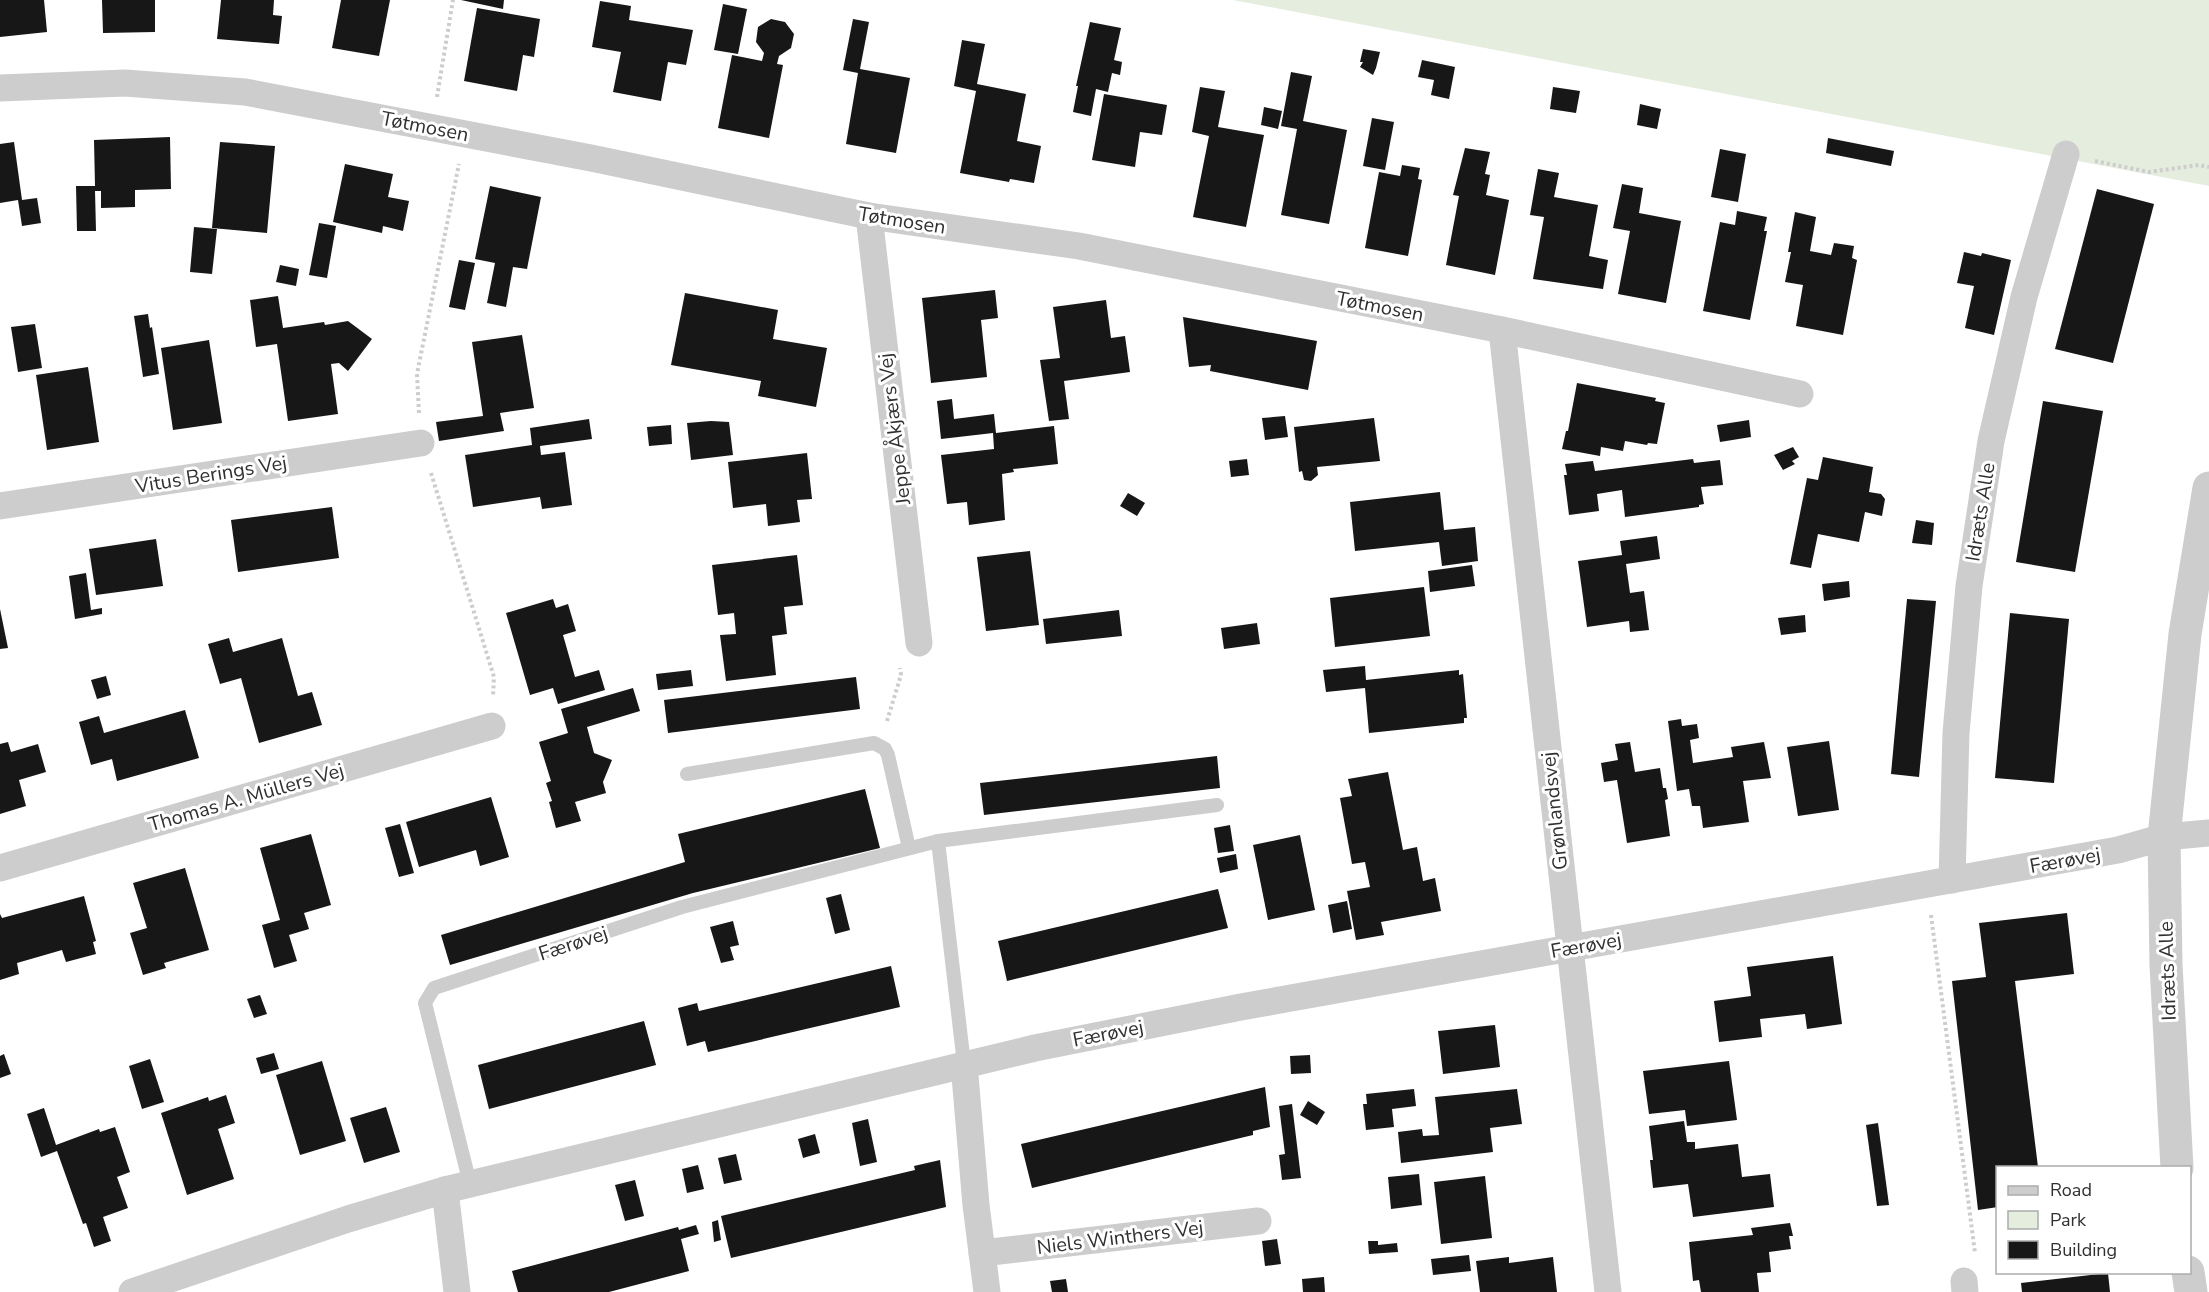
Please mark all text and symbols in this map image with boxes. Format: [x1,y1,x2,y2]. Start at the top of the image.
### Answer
street label: Tøtmosen [379,105,471,148]
street label: Tøtmosen [856,200,948,241]
street label: Tøtmosen [1334,285,1426,328]
street label: Jeppe Åkjærs Vej [872,352,917,507]
street label: Vitus Berings Vej [132,449,289,500]
street label: Idræts Alle [1959,461,2002,563]
street label: Grønlandsvej [1535,751,1574,871]
street label: Thomas A. Müllers Vej [145,757,347,838]
street label: Færøvej [2028,841,2103,880]
street label: Færøvej [535,920,611,967]
street label: Idræts Alle [2152,921,2183,1021]
street label: Færøvej [1549,926,1624,965]
street label: Færøvej [1071,1013,1146,1054]
legend [1996,1166,2191,1274]
text: Road [2050,1178,2092,1202]
text: Park [2050,1208,2087,1232]
street label: Niels Winthers Vej [1035,1214,1205,1261]
text: Building [2050,1238,2117,1262]

